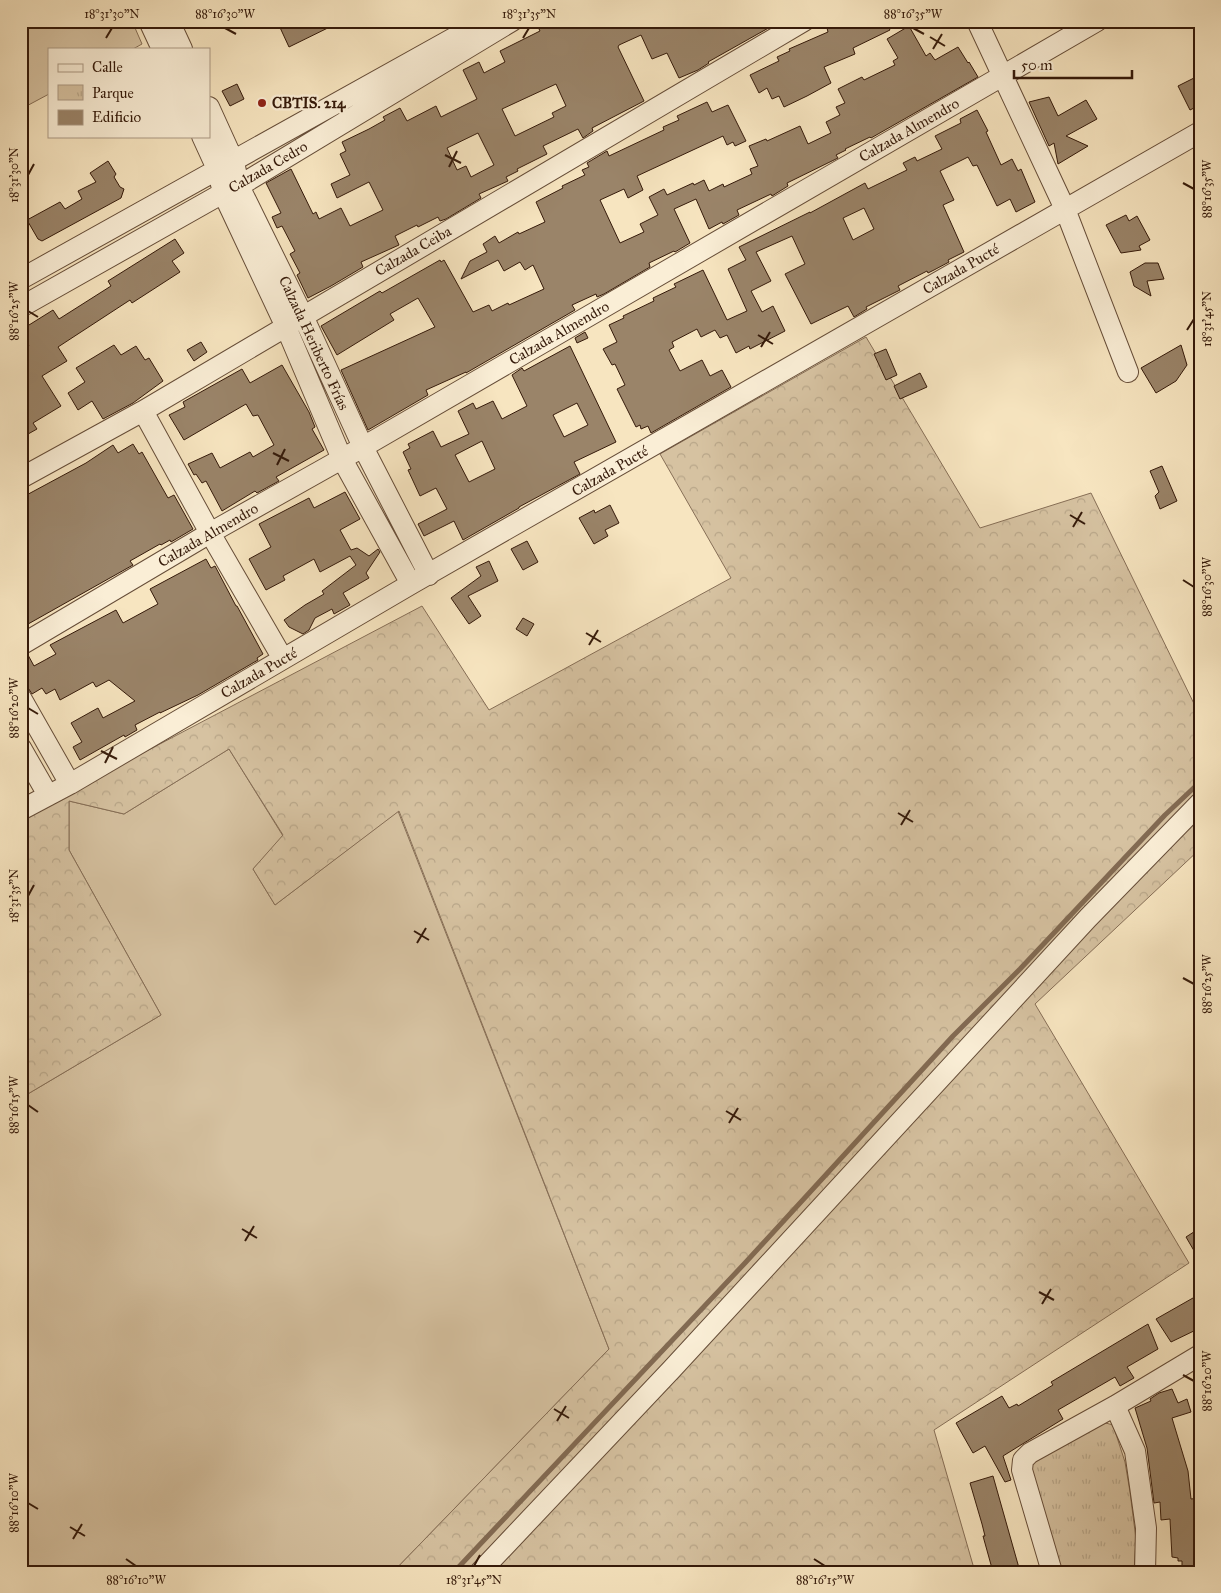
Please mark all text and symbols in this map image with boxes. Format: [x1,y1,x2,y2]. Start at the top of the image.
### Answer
text: 18°31'30"N [84,7,140,21]
text: 88°16'30"W [195,7,255,21]
text: 18°31'35"N [502,7,556,21]
text: 88°16'35"W [884,7,943,21]
legend [48,48,210,138]
scale bar [1014,48,1131,80]
text: 50 m [1021,56,1053,74]
text: Calle [92,58,123,76]
text: Parque [92,84,134,103]
place label: CBTIS. 214 [272,94,346,113]
street label: Calzada Almendro [856,94,963,166]
marker: CBTIS. 214 [256,97,268,109]
text: Edificio [92,108,141,126]
street label: Calzada Cedro [225,137,311,197]
text: 18°31'30"N [7,147,21,203]
text: 88°16'35"W [1200,159,1214,218]
street label: Calzada Ceiba [372,222,455,280]
street label: Calzada Pucté [919,239,1003,298]
street label: Calzada Heriberto Frías [275,273,353,413]
text: 88°16'25"W [7,281,21,341]
text: 18°31'45"N [1200,291,1214,347]
street label: Calzada Almendro [506,297,613,369]
street label: Calzada Pucté [568,441,652,500]
street label: Calzada Almendro [155,499,262,571]
text: 88°16'30"W [1200,557,1214,617]
street label: Calzada Pucté [217,643,301,702]
text: 88°16'20"W [7,677,21,738]
text: 18°31'35"N [7,869,21,923]
text: 88°16'25"W [1200,954,1214,1014]
text: 88°16'15"W [7,1075,21,1134]
text: 88°16'20"W [1200,1350,1214,1411]
text: 88°16'10"W [7,1473,21,1533]
text: 88°16'10"W [106,1573,166,1587]
text: 18°31'45"N [446,1573,502,1587]
text: 88°16'15"W [796,1573,855,1587]

